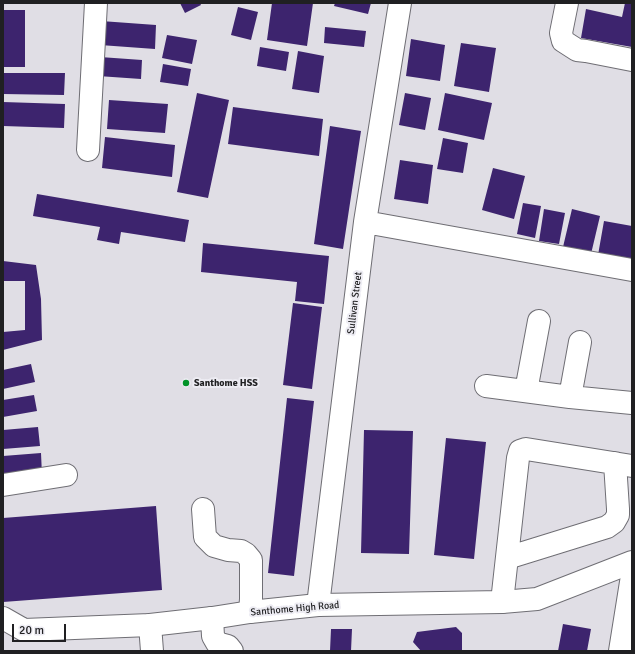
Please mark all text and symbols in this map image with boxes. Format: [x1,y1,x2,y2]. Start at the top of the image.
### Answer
street label: Sullivan Street [345,271,365,335]
place label: Santhome HSS [194,377,258,389]
marker: Santhome HSS [181,378,191,388]
street label: Santhome High Road [250,599,340,619]
scale bar [14,616,68,642]
text: 20 m [19,623,44,638]

